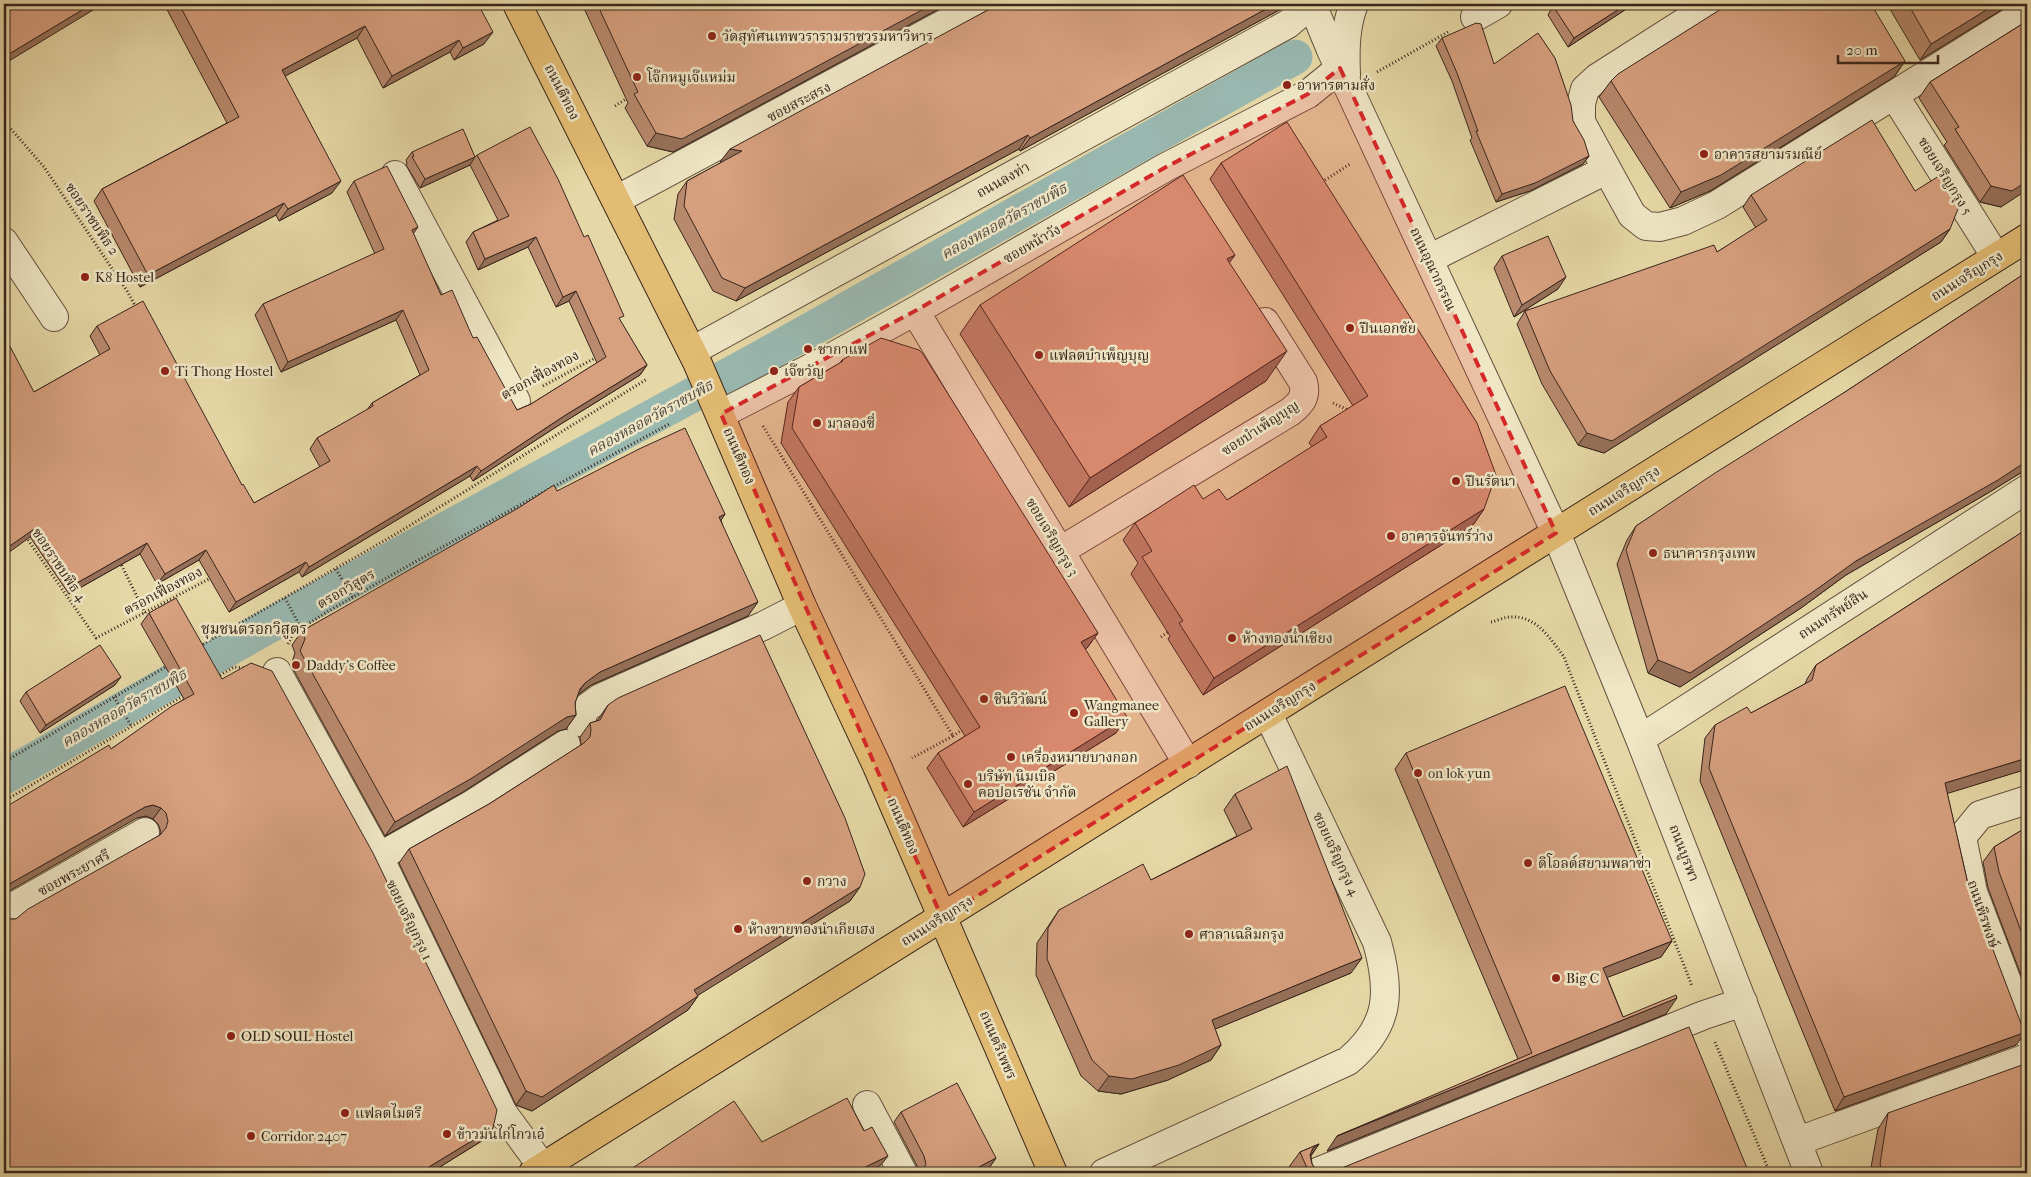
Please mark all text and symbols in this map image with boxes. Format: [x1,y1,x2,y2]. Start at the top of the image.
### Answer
place label: วัดสุทัศนเทพวรารามราชวรมหาวิหาร [722,28,933,45]
marker: วัดสุทัศนเทพวรารามราชวรมหาวิหาร [706,30,718,42]
scale bar [1838,32,1938,64]
text: 20 m [1846,41,1878,59]
street label: ถนนตีทอง [541,61,583,123]
place label: โจ๊กหมูเจ๊แหม่ม [646,67,736,86]
marker: โจ๊กหมูเจ๊แหม่ม [631,71,643,83]
place label: อาหารตามสั่ง [1297,75,1375,94]
street label: ซอยสระสรง [764,78,834,126]
marker: อาหารตามสั่ง [1281,79,1293,91]
street label: ซอยเจริญกรุง 5 [1914,134,1976,218]
place label: อาคารสยามรมณีย์ [1714,145,1822,163]
marker: อาคารสยามรมณีย์ [1698,148,1710,160]
street label: ถนนลงท่า [973,158,1033,202]
water label: คลองหลอดวัดราชบพิธ [938,178,1071,263]
street label: ซอยราชบพิธ 2 [61,179,123,259]
street label: ซอยหน้าวัง [1000,221,1064,267]
street label: ถนนอุณากรรณ [1406,224,1460,314]
street label: ถนนเจริญกรุง [1928,247,2006,305]
place label: K8 Hostel [95,269,154,286]
marker: K8 Hostel [79,271,91,283]
place label: ปืนเอกชัย [1359,320,1416,337]
marker: ปืนเอกชัย [1344,322,1356,334]
place label: ชากาแฟ [818,341,868,358]
marker: ชากาแฟ [802,343,814,355]
street label: ตรอกเฟื่องทอง [497,345,582,403]
place label: แฟลตบำเพ็ญบุญ [1049,347,1149,364]
marker: แฟลตบำเพ็ญบุญ [1033,349,1045,361]
place label: Ti Thong Hostel [175,363,273,380]
place label: เจ๊ขวัญ [784,363,824,380]
marker: Ti Thong Hostel [159,365,171,377]
marker: เจ๊ขวัญ [768,365,780,377]
water label: คลองหลอดวัดราชบพิธ [584,375,717,460]
street label: ซอยบำเพ็ญบุญ [1218,397,1302,459]
place label: มาลองซี่ [827,413,875,432]
marker: มาลองซี่ [811,417,823,429]
street label: ถนนตีทอง [719,425,759,487]
street label: ถนนเจริญกรุง [1585,462,1663,520]
place label: ปืนรัตนา [1465,473,1516,490]
marker: ปืนรัตนา [1450,475,1462,487]
street label: ซอยเจริญกรุง 3 [1022,495,1082,579]
street label: ซอยราชบพิธ 4 [28,525,90,606]
place label: อาคารจันทร์ว่าง [1401,527,1493,545]
marker: อาคารจันทร์ว่าง [1385,530,1397,542]
place label: ธนาคารกรุงเทพ [1663,545,1756,562]
marker: ธนาคารกรุงเทพ [1647,547,1659,559]
street label: ตรอกเฟื่องทอง [120,561,205,619]
street label: ตรอกวิสูตร [314,566,378,612]
street label: ถนนทรัพย์สิน [1795,584,1871,643]
district label: ชุมชนตรอกวิสูตร [201,620,307,640]
place label: ห้างทองน่ำเชียง [1242,628,1333,647]
marker: ห้างทองน่ำเชียง [1226,632,1238,644]
place label: Daddy's Coffee [306,657,396,674]
marker: Daddy's Coffee [290,659,302,671]
water label: คลองหลอดวัดราชบพิธ [58,664,191,751]
street label: ถนนเจริญกรุง [1241,677,1319,735]
place label: ชินวิวัฒน์ [994,690,1047,708]
marker: ชินวิวัฒน์ [978,693,990,705]
place label: Wangmanee Gallery [1083,697,1159,730]
marker: Wangmanee Gallery [1068,707,1080,719]
place label: เครื่องหมายบางกอก [1021,747,1138,766]
marker: เครื่องหมายบางกอก [1005,751,1017,763]
place label: on lok yun [1428,765,1491,782]
marker: on lok yun [1412,767,1424,779]
place label: บริษัท นิมเบิล คอปอเรชัน จำกัด [978,768,1077,801]
marker: บริษัท นิมเบิล คอปอเรชัน จำกัด [962,778,974,790]
street label: ถนนตีทอง [883,795,923,857]
street label: ซอยเจริญกรุง 4 [1309,809,1363,899]
street label: ถนนบูรพา [1665,822,1703,884]
street label: ซอยพระยาศรี [35,846,113,900]
place label: ดิโอลด์สยามพลาซ่า [1538,853,1651,872]
marker: ดิโอลด์สยามพลาซ่า [1522,857,1534,869]
place label: กวาง [817,873,847,890]
marker: กวาง [801,875,813,887]
street label: ซอยเจริญกรุง 1 [382,877,436,963]
street label: ถนนพีรพงษ์ [1963,877,2004,951]
street label: ถนนเจริญกรุง [898,892,976,950]
place label: ห้างขายทองนำเกียเฮง [748,921,875,938]
marker: ห้างขายทองนำเกียเฮง [732,923,744,935]
place label: ศาลาเฉลิมกรุง [1199,926,1284,943]
marker: ศาลาเฉลิมกรุง [1183,928,1195,940]
place label: Big C [1566,970,1599,987]
marker: Big C [1550,972,1562,984]
street label: ถนนตรีเพชร [976,1008,1020,1082]
place label: OLD SOUL Hostel [241,1028,354,1045]
marker: OLD SOUL Hostel [225,1030,237,1042]
place label: แฟลตไมตรี [355,1103,421,1122]
marker: แฟลตไมตรี [339,1107,351,1119]
place label: ข้าวมันไก่โกวเอ๋ [457,1124,545,1143]
place label: Corridor 2407 [261,1128,347,1145]
marker: ข้าวมันไก่โกวเอ๋ [441,1128,453,1140]
marker: Corridor 2407 [245,1130,257,1142]

